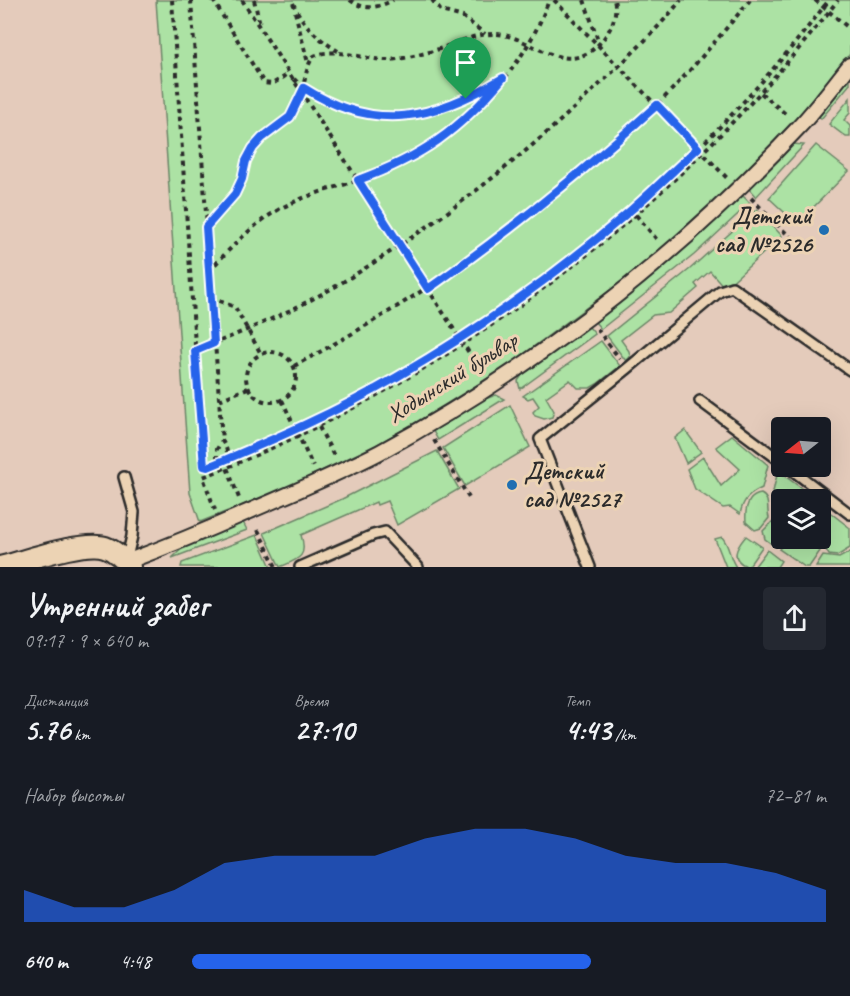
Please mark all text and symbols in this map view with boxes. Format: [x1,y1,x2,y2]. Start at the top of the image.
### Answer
pin [440,37,491,99]
icon: arrive [449,46,482,79]
place label: Детский сад №2526 [715,201,814,259]
marker: Детский сад №2526 [817,223,831,237]
street label: Ходынский бульвар [381,324,525,429]
north arrow [771,417,831,477]
map controls [771,417,831,549]
place label: Детский сад №2527 [524,456,623,514]
marker: Детский сад №2527 [505,478,519,492]
button: layers [771,489,831,549]
text: Утренний забег [24,584,208,626]
button: share [763,587,826,650]
text: 09:17 · 9 × 640 m [24,628,148,653]
text: Дистанция [24,691,88,711]
text: Время [294,691,328,711]
text: Темп [565,691,590,711]
text: 5.76 [24,711,70,749]
text: 27:10 [294,711,354,749]
text: 4:43 [565,711,611,749]
text: km [70,725,90,745]
text: /km [611,725,636,745]
text: Набор высоты [24,783,123,808]
text: 72–81 m [765,783,826,808]
text: 640 m [24,949,68,974]
text: 4:48 [120,949,151,974]

